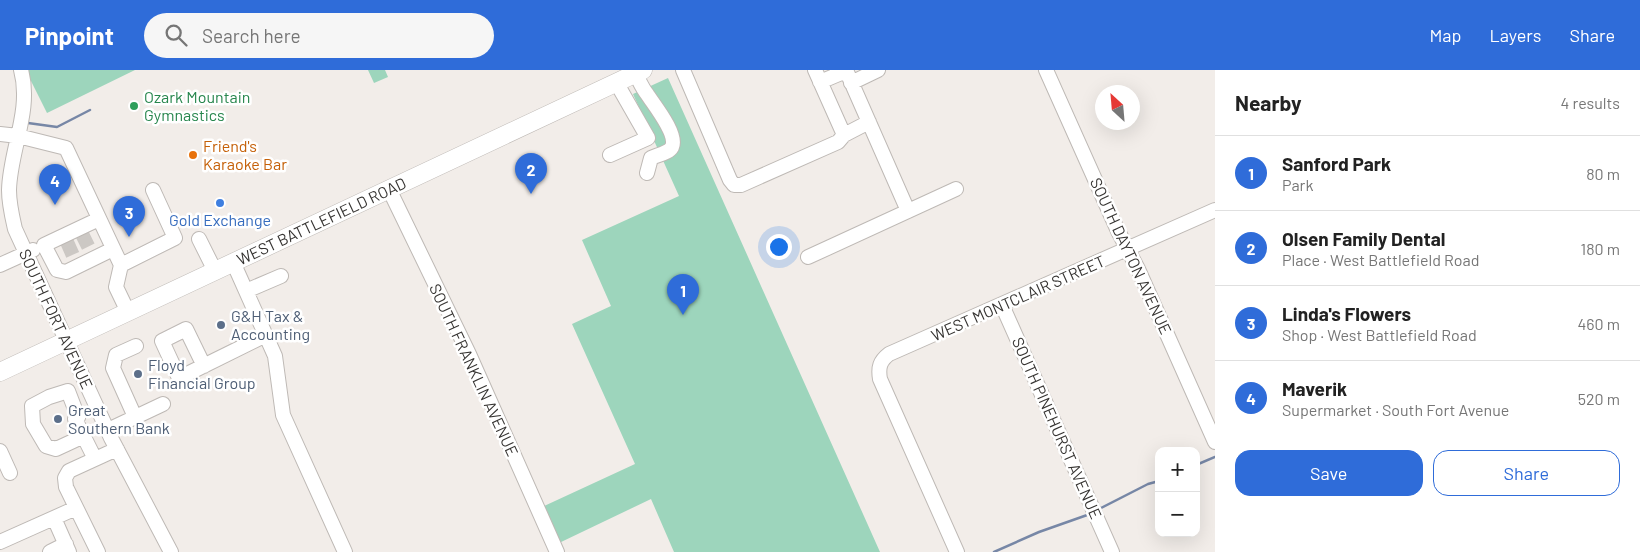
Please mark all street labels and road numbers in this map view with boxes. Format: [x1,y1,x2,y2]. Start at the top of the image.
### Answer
street label: WEST BATTLEFIELD ROAD [233,173,409,268]
street label: SOUTH DAYTON AVENUE [1087,174,1176,337]
street label: SOUTH FORT AVENUE [16,246,97,392]
street label: WEST MONTCLAIR STREET [928,251,1108,344]
street label: SOUTH FRANKLIN AVENUE [426,281,523,459]
street label: SOUTH PINEHURST AVENUE [1009,334,1106,522]

